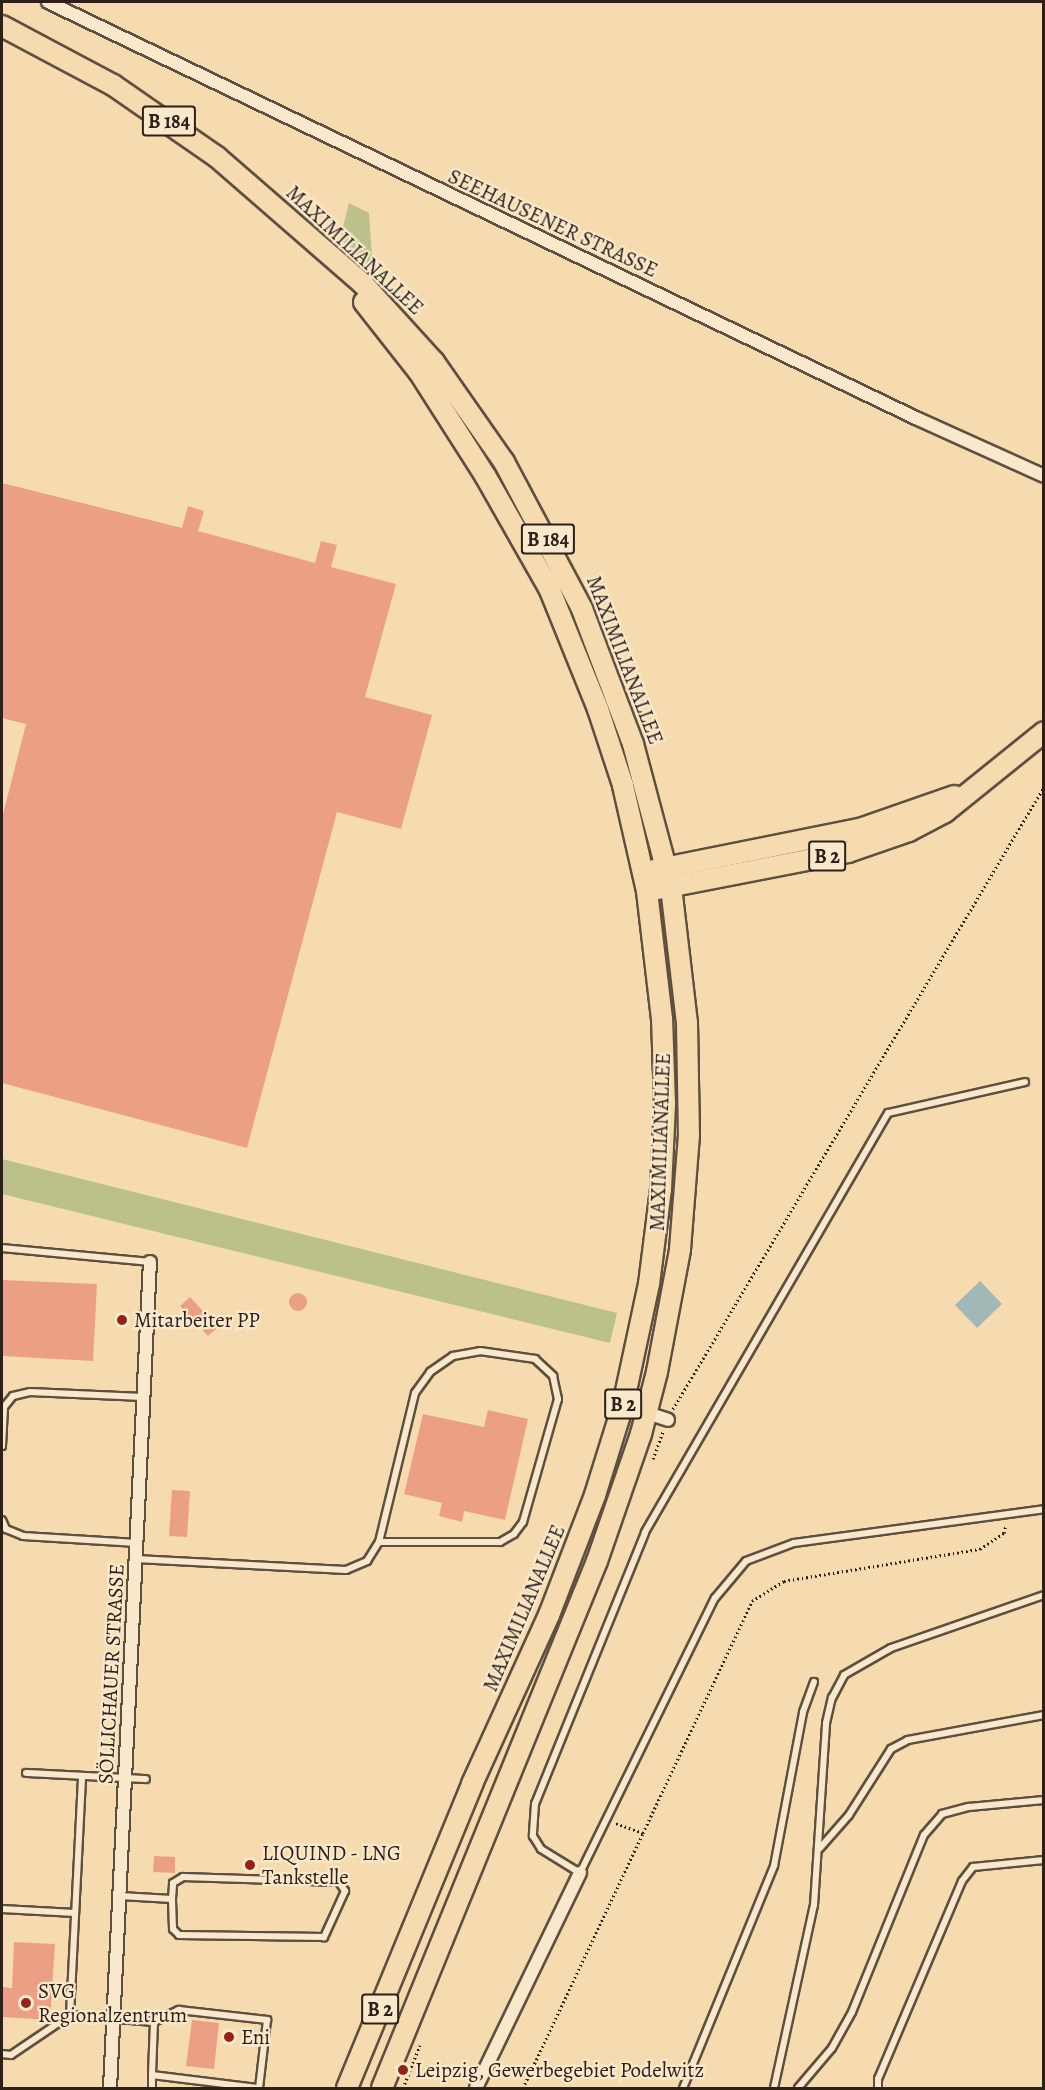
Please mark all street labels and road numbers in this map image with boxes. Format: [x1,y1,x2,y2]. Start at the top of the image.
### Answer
road number: B 184 [140,104,198,138]
street label: SEEHAUSENER STRASSE [444,163,662,283]
street label: MAXIMILIANALLEE [281,180,429,320]
road number: B 184 [520,522,576,556]
street label: MAXIMILIANALLEE [581,572,669,748]
road number: B 2 [808,839,846,873]
street label: MAXIMILIANALLEE [644,1052,676,1232]
road number: B 2 [604,1387,642,1421]
street label: MAXIMILIANALLEE [477,1521,571,1695]
street label: SÖLLICHAUER STRASSE [93,1563,129,1785]
road number: B 2 [360,1992,400,2026]

